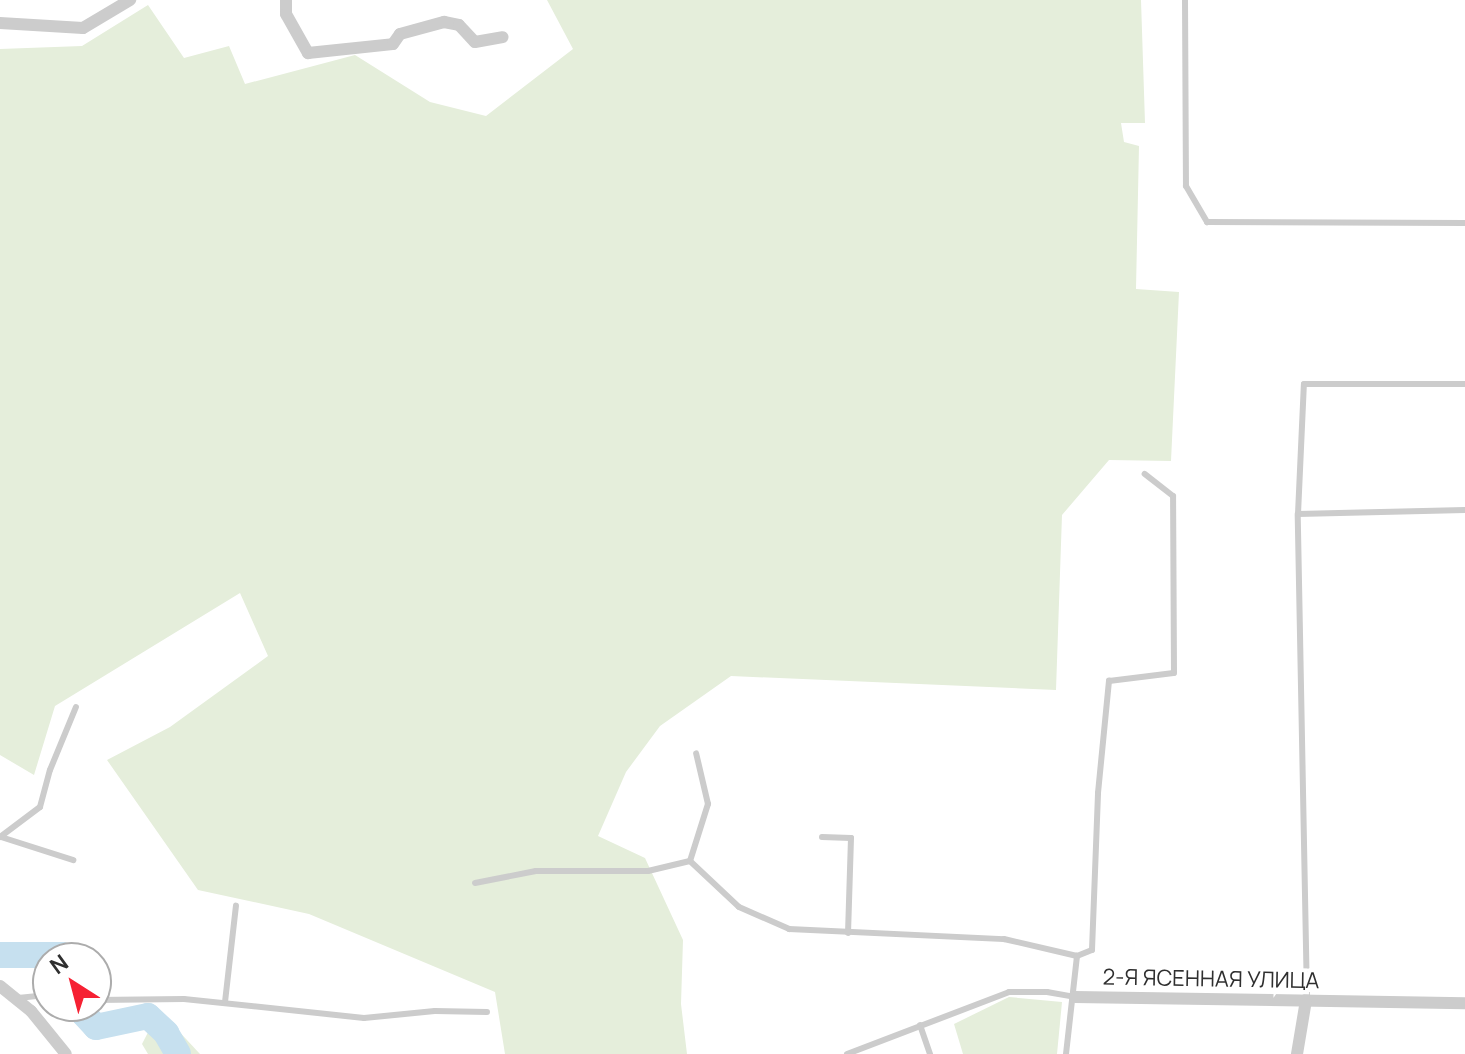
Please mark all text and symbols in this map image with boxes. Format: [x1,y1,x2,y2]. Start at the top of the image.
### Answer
north arrow [32,942,112,1022]
text: N [44,947,74,981]
street label: 2-Я ЯСЕННАЯ УЛИЦА [1102,964,1320,994]

